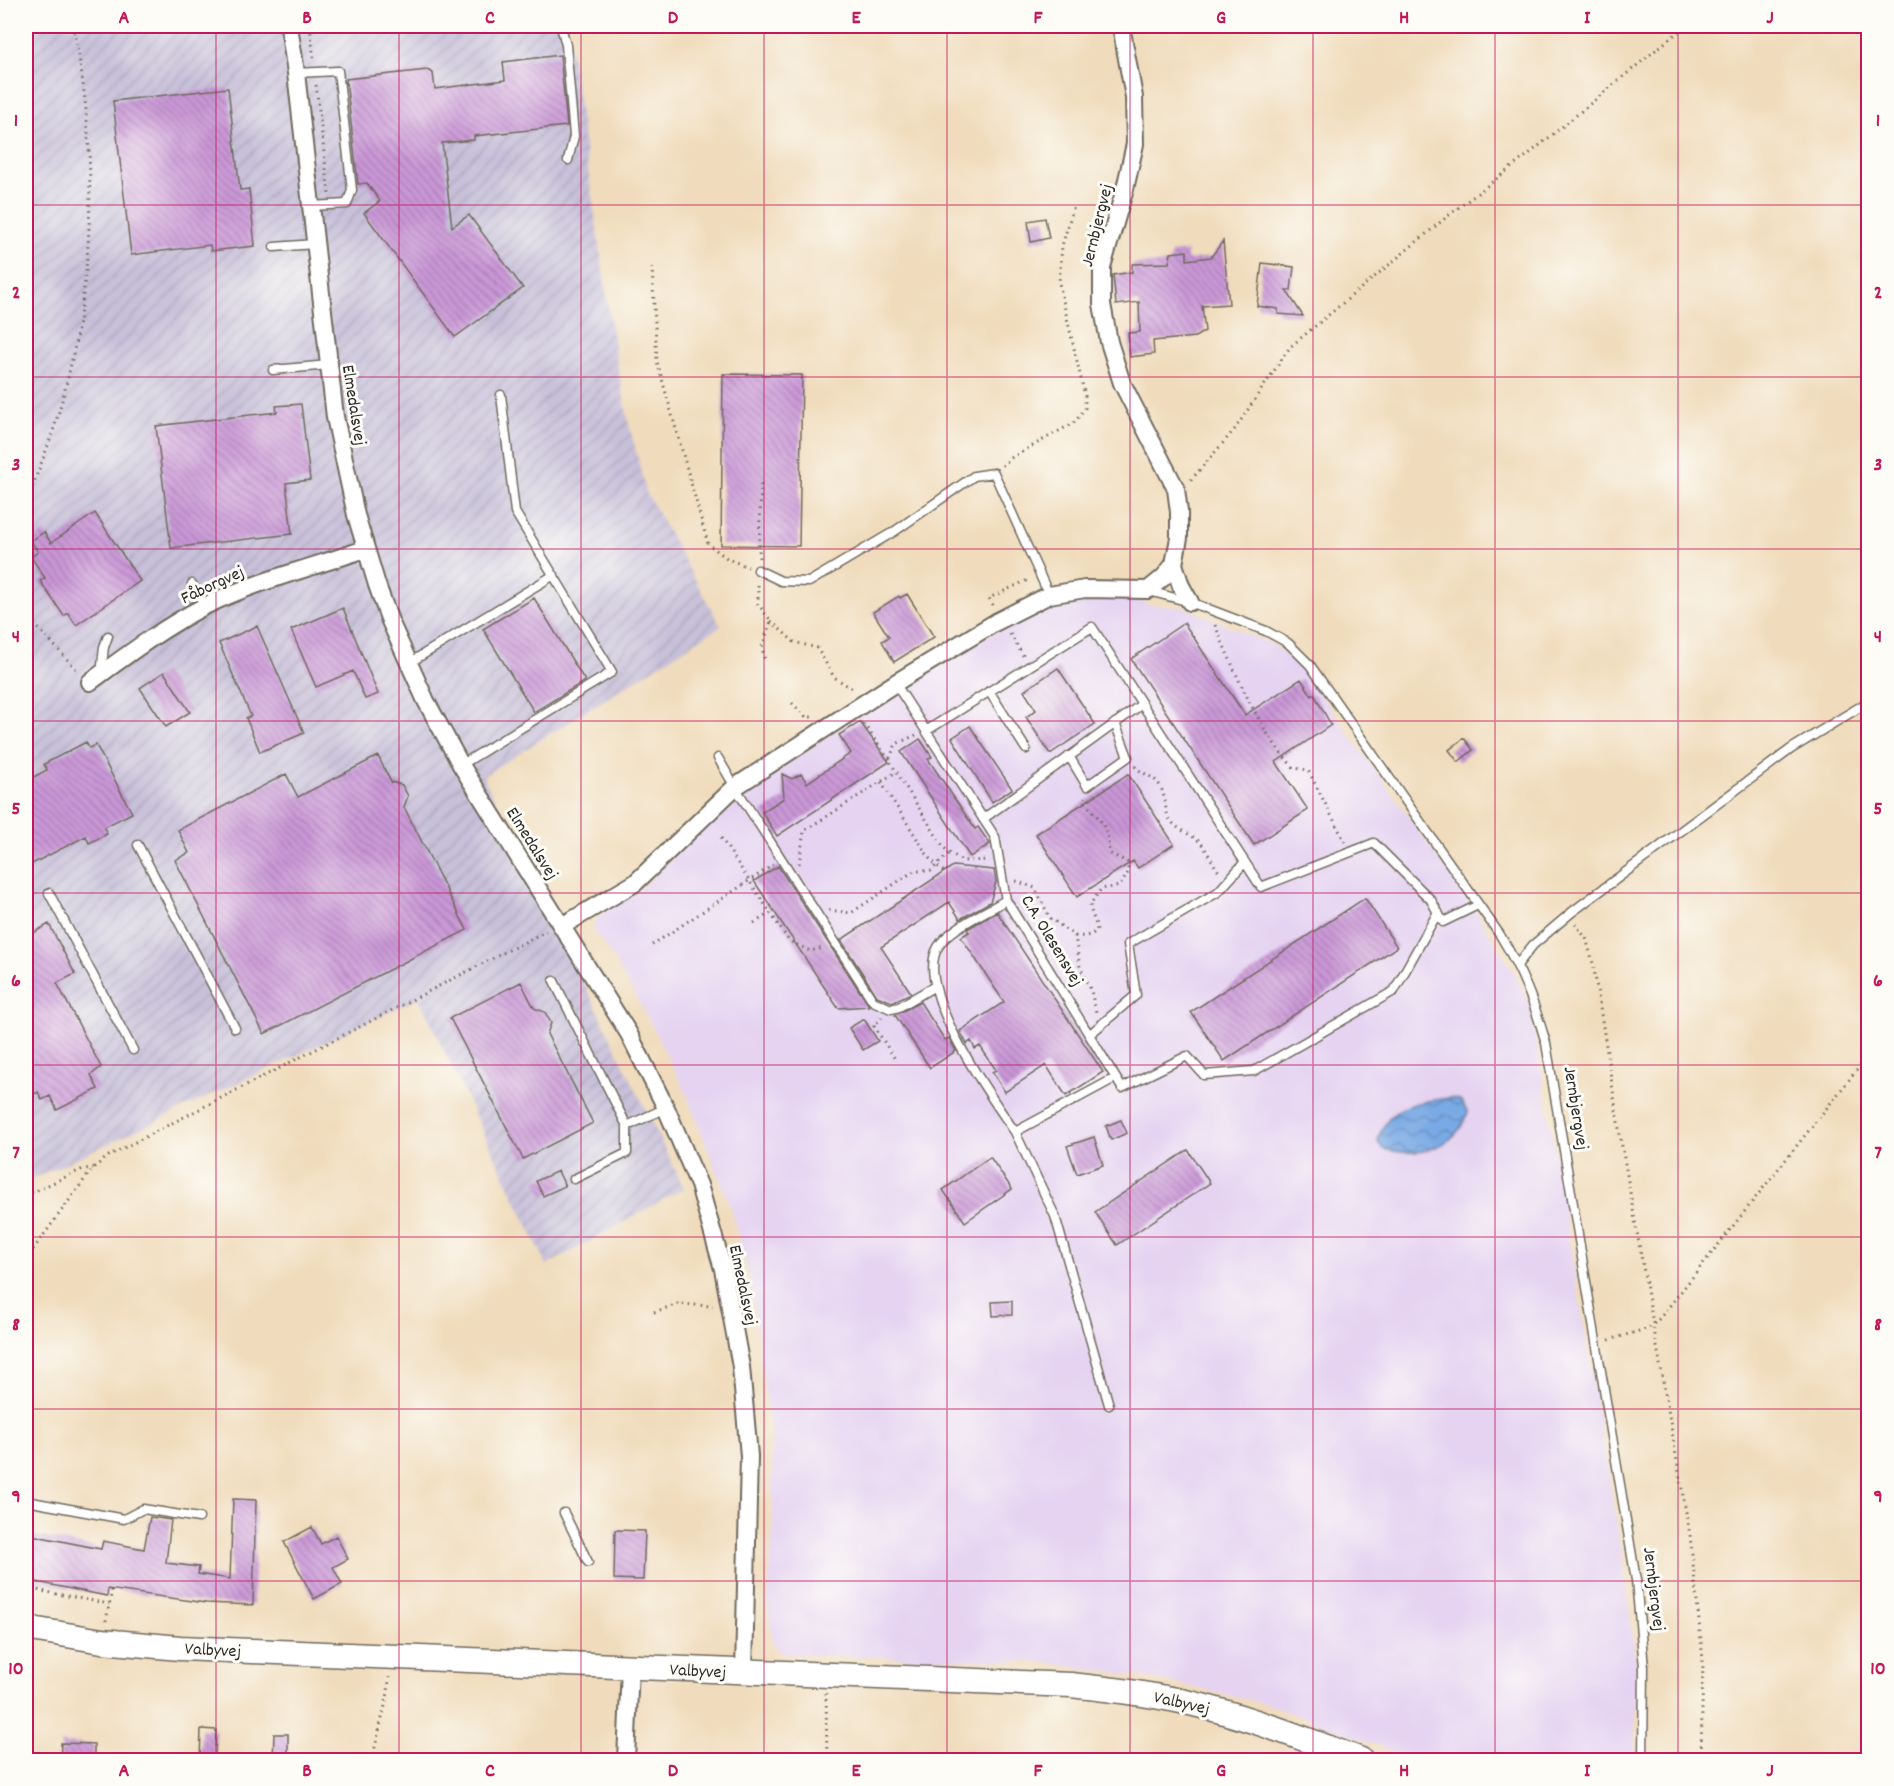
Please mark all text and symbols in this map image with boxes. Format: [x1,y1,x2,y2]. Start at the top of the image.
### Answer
text: A [119,5,130,33]
text: B [302,5,312,33]
text: C [485,5,495,33]
text: D [668,5,679,33]
text: E [851,5,861,33]
text: F [1034,5,1044,33]
text: G [1216,5,1226,33]
text: H [1399,5,1409,33]
text: I [1584,5,1591,33]
text: J [1766,5,1774,33]
text: 1 [14,108,18,136]
text: 1 [1876,108,1880,136]
street label: Jernbjergvej [1076,182,1121,270]
text: 2 [12,280,20,308]
text: 2 [1874,280,1882,308]
street label: Elmedalsvej [334,363,371,448]
text: 3 [12,452,20,480]
text: 3 [1874,452,1882,480]
street label: Fåborgvej [177,561,249,612]
text: 4 [12,624,20,652]
text: 4 [1874,624,1882,652]
text: 5 [11,796,21,824]
text: 5 [1873,796,1883,824]
street label: Elmedalsvej [499,803,563,886]
street label: C.A. Olesensvej [1014,891,1088,992]
text: 6 [11,968,21,996]
text: 6 [1873,968,1883,996]
street label: Jernbjergvej [1556,1065,1593,1152]
text: 7 [12,1140,20,1168]
text: 7 [1874,1140,1882,1168]
street label: Elmedalsvej [721,1243,762,1328]
text: 8 [12,1312,20,1340]
text: 8 [1874,1312,1882,1340]
text: 9 [11,1484,21,1512]
text: 9 [1873,1484,1883,1512]
street label: Jernbjergvej [1635,1546,1670,1633]
street label: Valbyvej [184,1638,242,1665]
text: 10 [8,1656,24,1684]
text: 10 [1870,1656,1886,1684]
street label: Valbyvej [669,1659,727,1686]
street label: Valbyvej [1151,1686,1212,1723]
text: A [119,1758,130,1786]
text: B [302,1758,312,1786]
text: C [485,1758,495,1786]
text: D [668,1758,679,1786]
text: E [851,1758,861,1786]
text: F [1034,1758,1044,1786]
text: G [1216,1758,1226,1786]
text: H [1399,1758,1409,1786]
text: I [1584,1758,1591,1786]
text: J [1766,1758,1774,1786]

